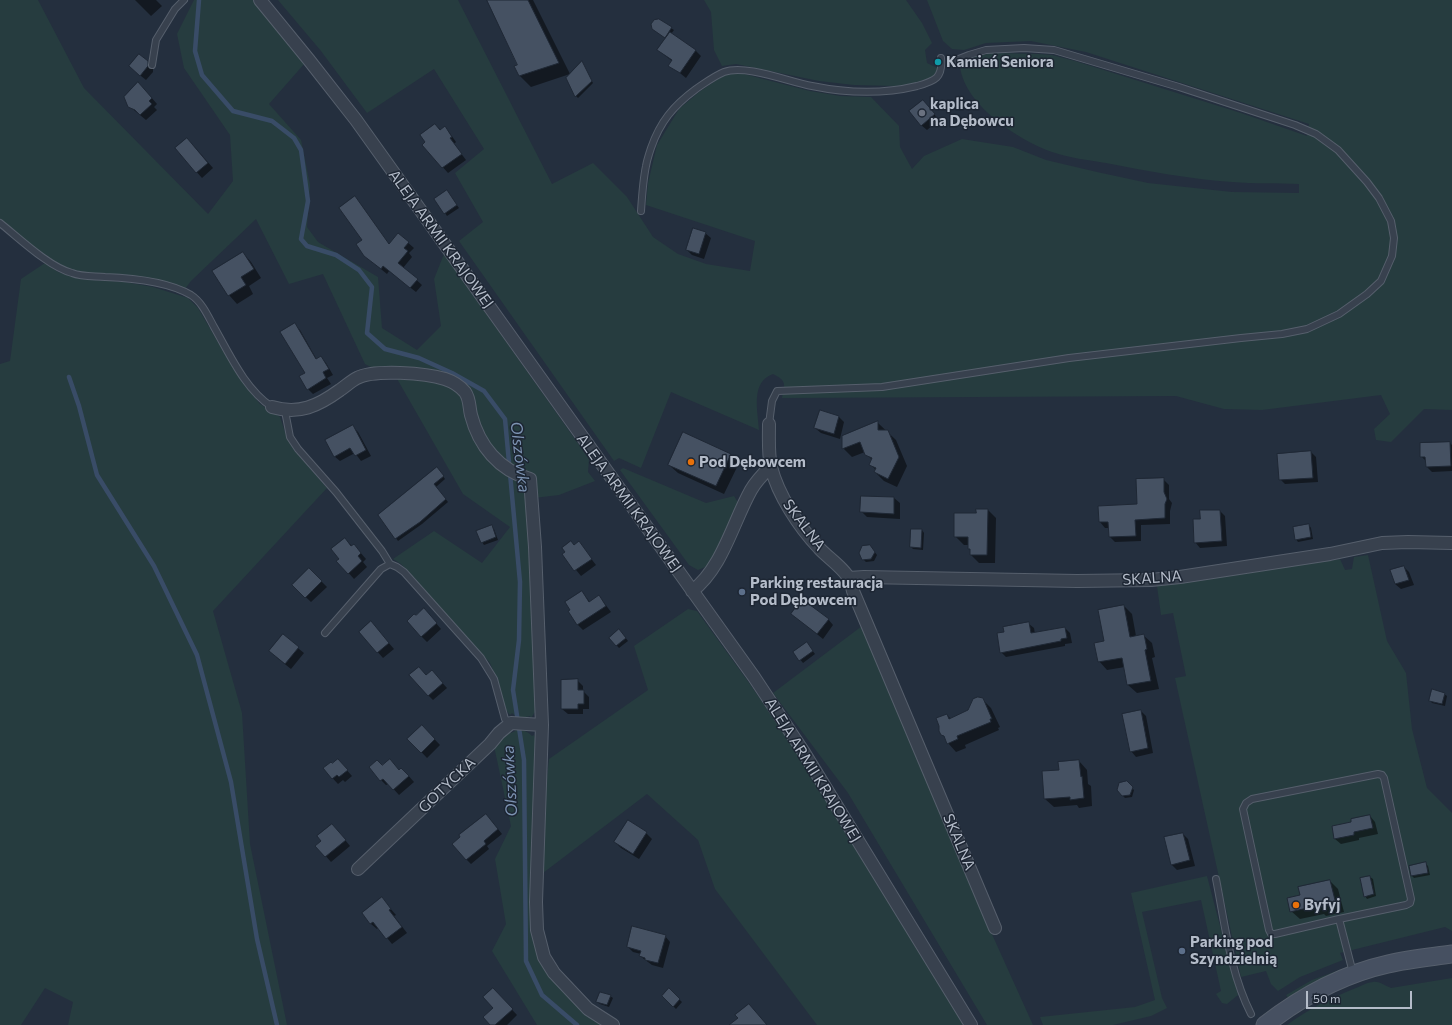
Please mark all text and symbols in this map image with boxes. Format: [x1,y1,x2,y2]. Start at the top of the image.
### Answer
place label: Kamień Seniora [946,53,1054,71]
marker: Kamień Seniora [933,57,943,67]
place label: kaplica na Dębowcu [930,95,1014,130]
marker: kaplica na Dębowcu [917,108,927,118]
street label: ALEJA ARMII KRAJOWEJ [385,166,497,312]
water label: Olszówka [506,420,534,494]
street label: ALEJA ARMII KRAJOWEJ [573,430,685,576]
place label: Pod Dębowcem [699,453,806,471]
marker: Pod Dębowcem [686,457,696,467]
street label: SKALNA [779,496,829,554]
street label: SKALNA [1122,567,1182,589]
place label: Parking restauracja Pod Dębowcem [750,574,883,609]
marker: Parking restauracja Pod Dębowcem [737,587,747,597]
street label: ALEJA ARMII KRAJOWEJ [761,695,865,845]
water label: Olszówka [499,745,521,817]
street label: GOTYCKA [415,753,479,817]
street label: SKALNA [939,811,979,873]
place label: Byfyj [1304,896,1341,914]
marker: Byfyj [1291,900,1301,910]
place label: Parking pod Szyndzielnią [1190,933,1277,968]
marker: Parking pod Szyndzielnią [1177,946,1187,956]
scale bar [1308,983,1414,1009]
text: 50 m [1313,991,1341,1005]

